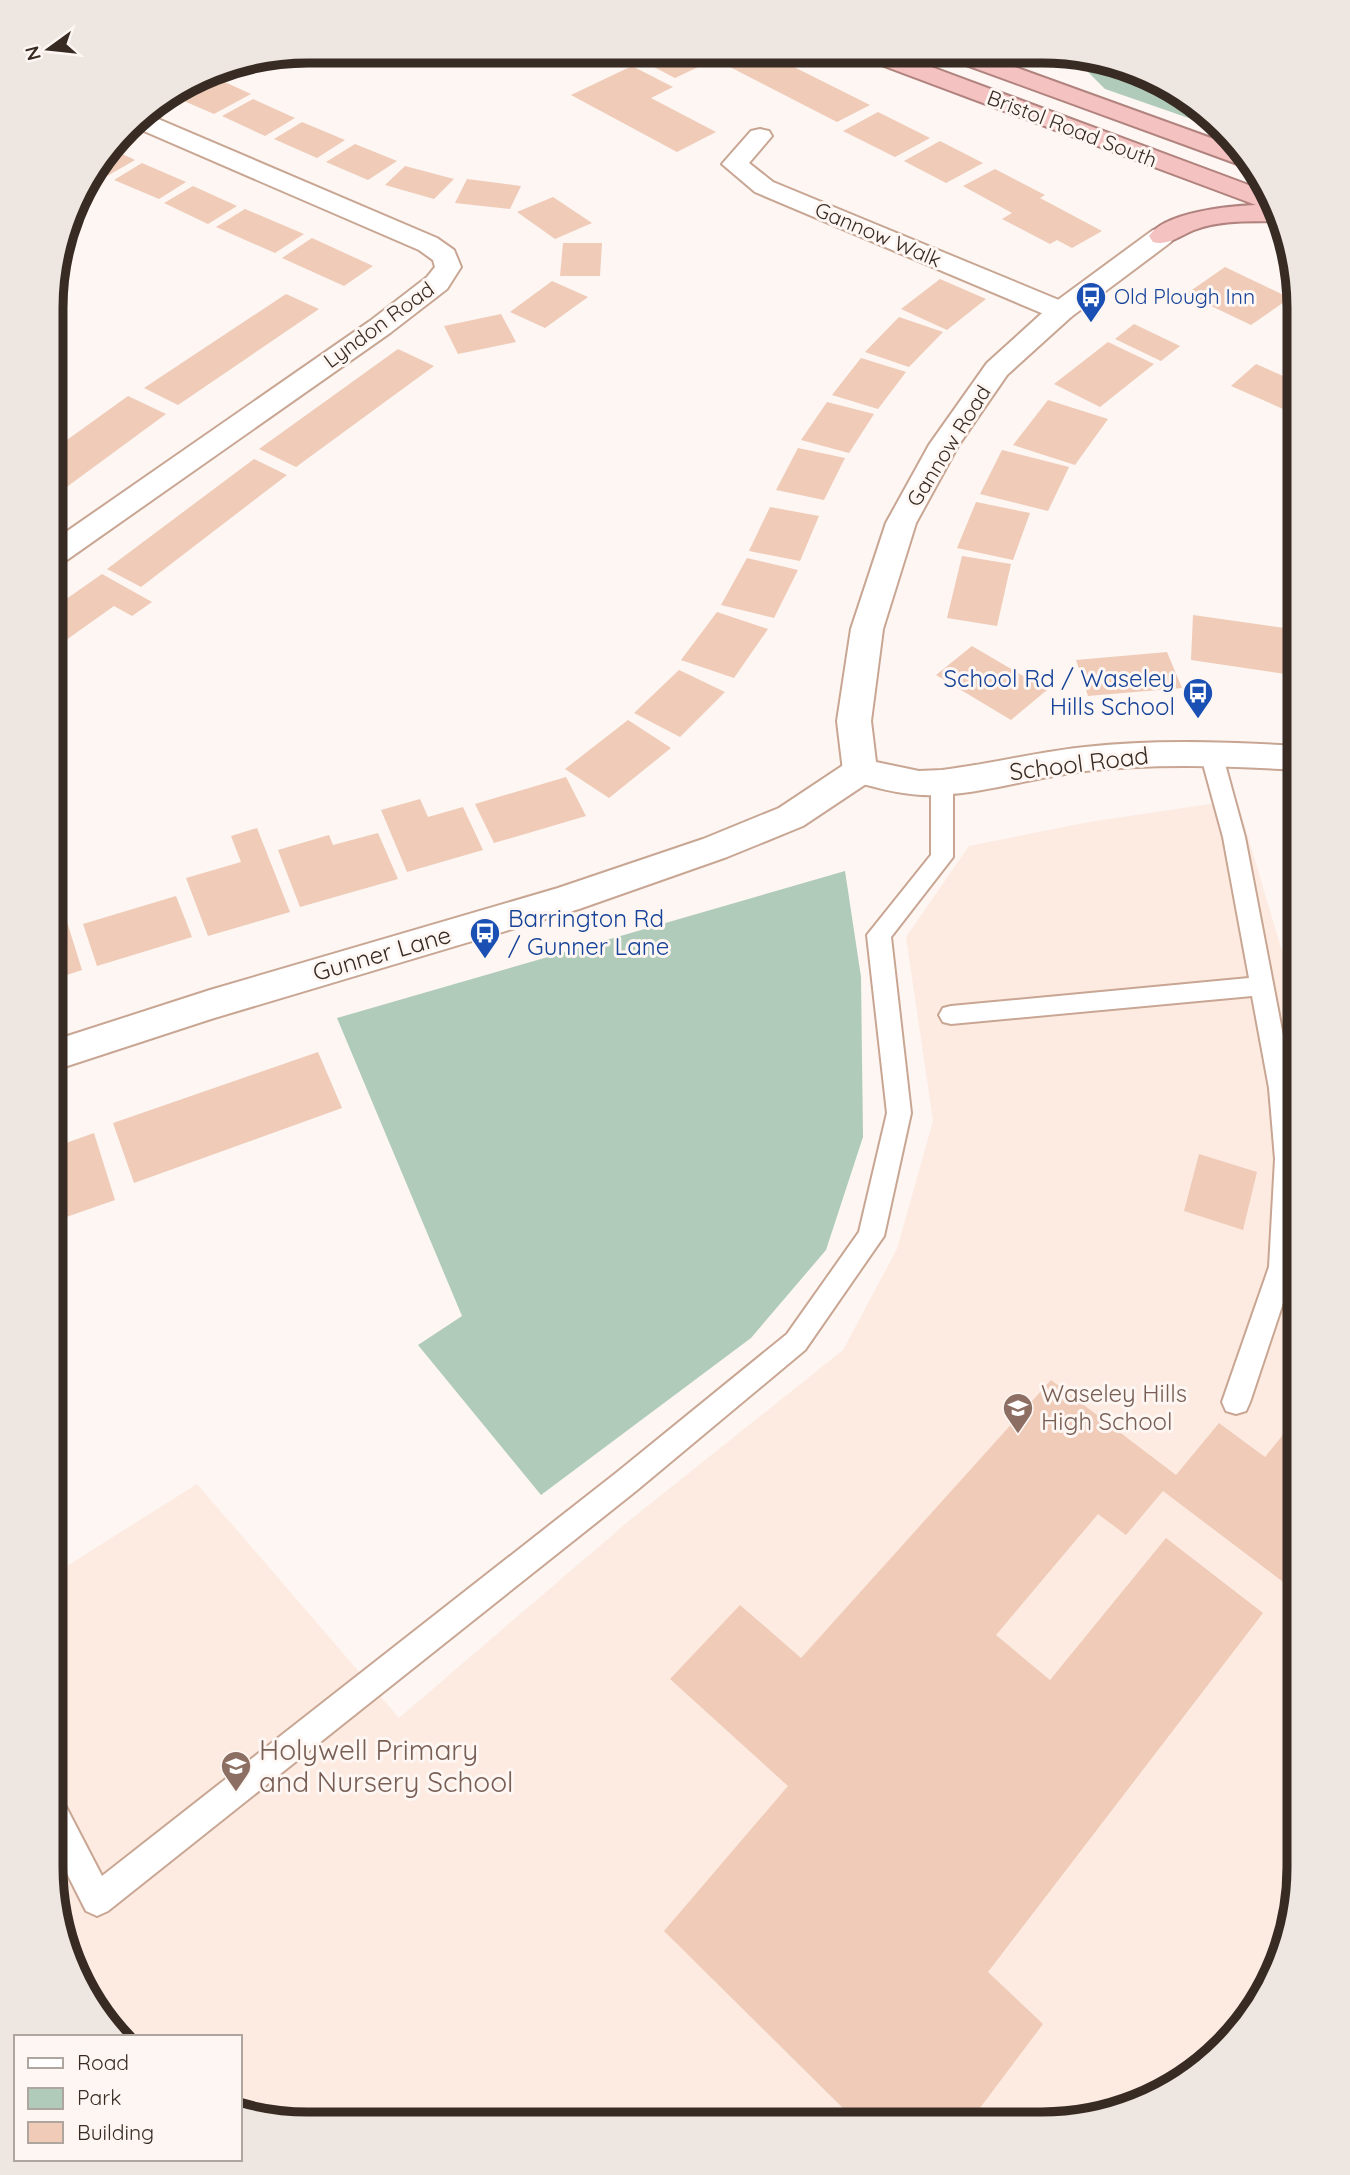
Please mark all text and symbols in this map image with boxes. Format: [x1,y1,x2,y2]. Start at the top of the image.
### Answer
north arrow [14,14,84,84]
text: N [19,44,46,63]
street label: Bristol Road South [984,84,1161,172]
street label: Gannow Walk [811,196,946,272]
street label: Lyndon Road [318,275,439,373]
bus stop icon: Old Plough Inn [1074,280,1108,324]
place label: Old Plough Inn [1114,283,1255,309]
street label: Gannow Road [901,380,996,511]
place label: School Rd / Waseley Hills School [944,663,1175,721]
bus stop icon: School Rd / Waseley Hills School [1181,676,1215,720]
street label: School Road [1007,740,1150,786]
place label: Barrington Rd / Gunner Lane [508,903,669,961]
bus stop icon: Barrington Rd / Gunner Lane [468,916,502,960]
street label: Gunner Lane [309,919,454,987]
place label: Waseley Hills High School [1041,1378,1187,1436]
school or university icon: Waseley Hills High School [1001,1391,1035,1435]
place label: Holywell Primary and Nursery School [259,1732,514,1799]
school or university icon: Holywell Primary and Nursery School [219,1749,253,1793]
legend [14,2035,242,2161]
text: Road [77,2049,129,2075]
text: Park [77,2084,121,2110]
text: Building [77,2119,154,2145]

